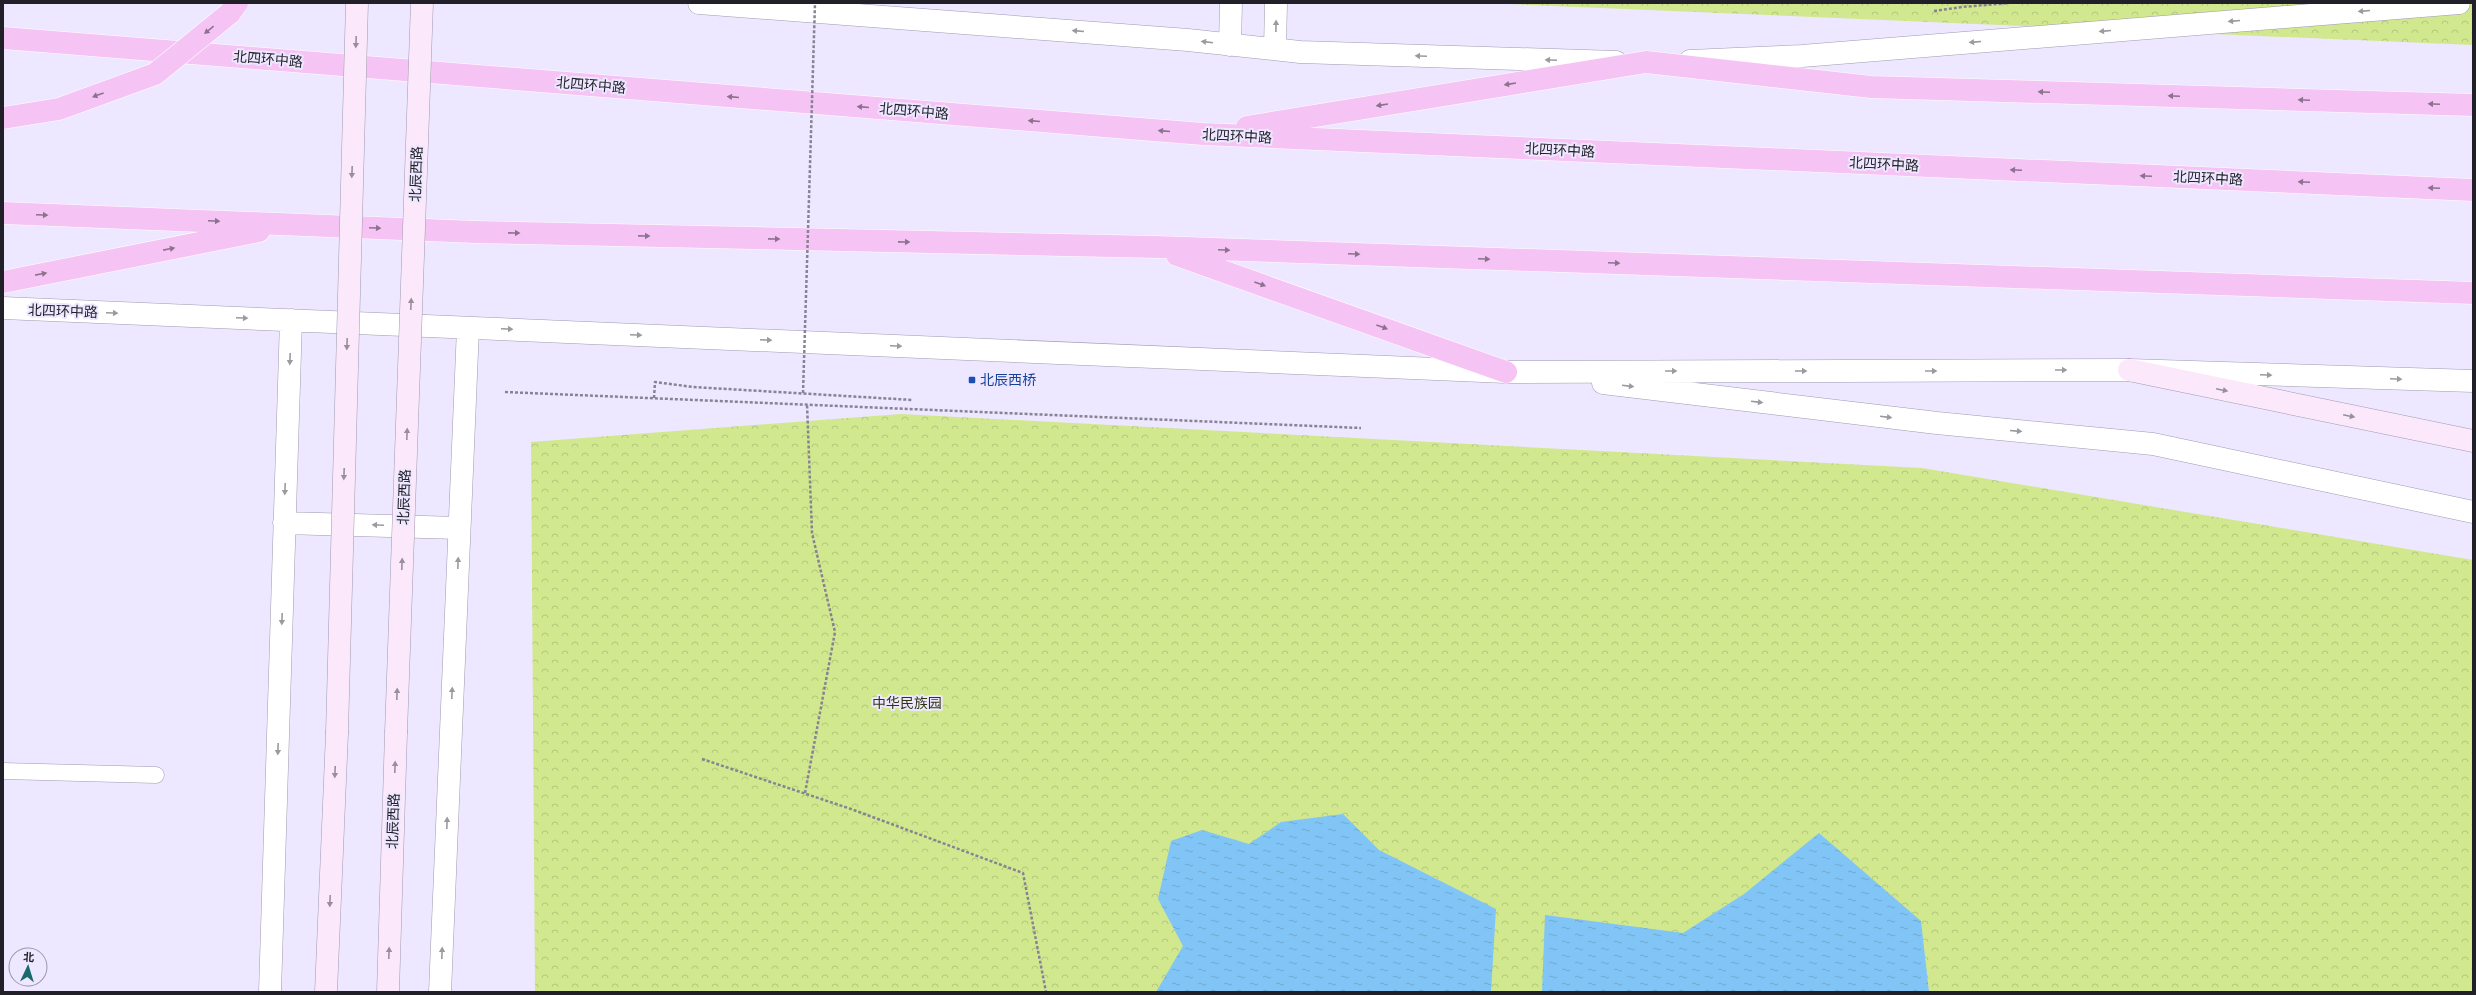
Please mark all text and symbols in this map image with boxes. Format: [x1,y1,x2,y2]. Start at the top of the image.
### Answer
one-way arrow [2358,7,2370,14]
one-way arrow [2228,18,2240,24]
one-way arrow [1272,20,1279,32]
one-way arrow [204,25,214,34]
one-way arrow [1072,28,1084,35]
one-way arrow [2099,28,2111,35]
one-way arrow [353,36,359,49]
one-way arrow [1969,38,1981,45]
one-way arrow [1201,39,1213,45]
street label: 北四环中路 [232,48,304,72]
one-way arrow [1414,53,1427,59]
one-way arrow [1545,56,1557,63]
street label: 北四环中路 [555,74,627,98]
one-way arrow [1504,82,1516,88]
one-way arrow [2037,89,2050,95]
one-way arrow [92,92,104,98]
one-way arrow [727,93,739,100]
one-way arrow [2167,93,2180,99]
one-way arrow [2297,97,2310,103]
street label: 北四环中路 [878,100,950,124]
one-way arrow [2428,100,2440,107]
one-way arrow [1376,102,1388,108]
one-way arrow [857,104,869,111]
one-way arrow [1028,117,1040,124]
street label: 北四环中路 [1202,126,1272,148]
one-way arrow [1158,128,1170,135]
street label: 北四环中路 [1525,140,1595,162]
street label: 北辰西路 [407,146,427,202]
street label: 北四环中路 [1849,154,1919,176]
one-way arrow [349,166,355,179]
one-way arrow [2009,167,2022,173]
street label: 北四环中路 [2173,168,2243,190]
one-way arrow [2140,172,2152,179]
one-way arrow [2298,179,2310,186]
one-way arrow [2427,185,2440,191]
one-way arrow [36,211,48,218]
one-way arrow [208,218,221,224]
one-way arrow [369,225,382,231]
one-way arrow [508,230,521,236]
one-way arrow [638,233,651,239]
one-way arrow [768,236,781,242]
one-way arrow [898,239,911,245]
one-way arrow [163,246,175,252]
one-way arrow [1218,247,1231,253]
one-way arrow [1348,251,1360,258]
one-way arrow [1478,256,1491,262]
one-way arrow [1608,260,1620,267]
one-way arrow [35,271,47,277]
one-way arrow [1254,281,1266,287]
one-way arrow [408,297,414,310]
street label: 北四环中路 [28,302,98,322]
one-way arrow [106,310,119,316]
one-way arrow [236,315,248,322]
one-way arrow [1377,325,1389,331]
one-way arrow [501,326,513,333]
one-way arrow [630,331,642,338]
one-way arrow [760,337,772,344]
one-way arrow [344,338,351,350]
one-way arrow [890,342,902,349]
one-way arrow [286,353,293,365]
one-way arrow [2055,367,2067,374]
one-way arrow [1665,368,1678,374]
one-way arrow [1795,368,1808,374]
one-way arrow [1925,368,1938,374]
one-way arrow [2260,371,2272,378]
place label: 北辰西桥 [980,372,1036,390]
marker: 北辰西桥 [967,375,977,385]
one-way arrow [2390,375,2402,382]
one-way arrow [1622,383,1634,389]
one-way arrow [2216,387,2228,393]
one-way arrow [1751,399,1763,405]
one-way arrow [2343,413,2355,419]
one-way arrow [1880,414,1892,420]
one-way arrow [2010,427,2022,434]
one-way arrow [403,428,410,440]
one-way arrow [341,468,347,481]
street label: 北辰西路 [395,469,415,525]
one-way arrow [282,483,289,495]
one-way arrow [372,522,384,529]
one-way arrow [399,557,405,570]
one-way arrow [454,557,461,569]
one-way arrow [278,613,285,625]
one-way arrow [449,686,455,699]
one-way arrow [394,688,401,700]
park label: 中华民族园 [872,695,942,713]
one-way arrow [274,743,281,755]
one-way arrow [392,760,398,773]
one-way arrow [332,766,338,779]
street label: 北辰西路 [384,793,404,849]
one-way arrow [444,816,450,829]
one-way arrow [327,895,333,908]
one-way arrow [386,946,392,959]
north arrow [8,947,48,987]
one-way arrow [438,947,445,959]
text: 北 [23,951,35,965]

